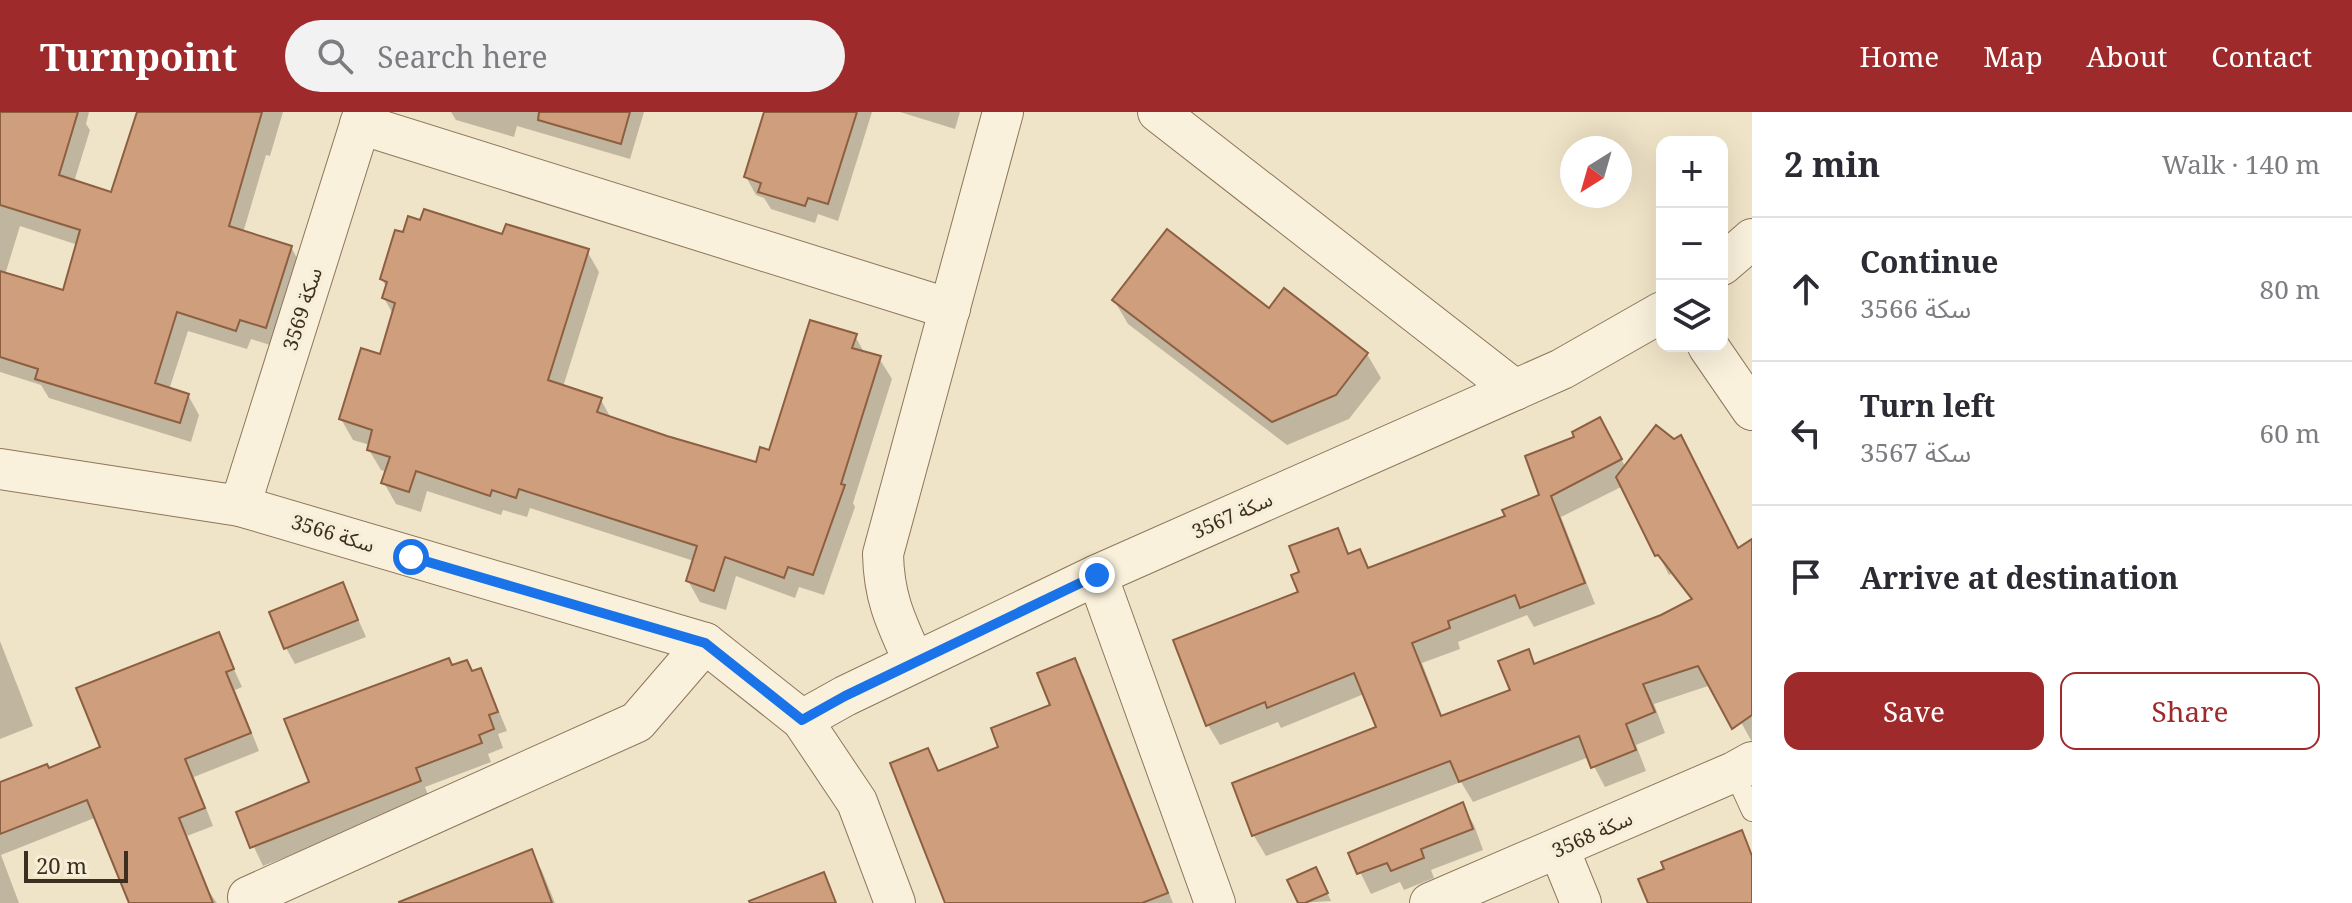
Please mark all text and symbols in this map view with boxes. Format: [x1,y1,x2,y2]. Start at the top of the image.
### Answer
search box [285,20,845,92]
text: Turnpoint [40,30,237,82]
icon: search [313,34,357,78]
text: Search here [377,36,548,77]
text: Home [1860,37,1939,75]
text: Map [1983,37,2043,75]
text: About [2087,37,2167,75]
text: Contact [2211,37,2312,75]
north arrow [1560,136,1632,208]
map controls [1656,136,1728,352]
button: + [1656,136,1728,208]
text: 2 min [1784,141,1880,187]
text: Walk · 140 m [2162,146,2320,182]
button: − [1656,208,1728,280]
text: Continue [1860,241,1998,282]
street label: سكة 3569 [276,264,328,354]
icon: ahead [1784,267,1828,311]
text: 80 m [2260,271,2320,307]
button: layers [1656,280,1728,352]
text: سكة 3566 [1860,290,1971,326]
text: Turn left [1860,385,1995,426]
icon: left [1784,411,1828,455]
text: 60 m [2260,415,2320,451]
text: سكة 3567 [1860,434,1971,470]
street label: سكة 3567 [1187,485,1277,545]
street label: سكة 3566 [288,508,378,558]
route start [393,539,429,575]
icon: arrive [1784,555,1828,599]
route end [1079,557,1115,593]
text: Arrive at destination [1860,557,2179,598]
button: Save [1784,672,2044,750]
button: Share [2060,672,2320,750]
street label: سكة 3568 [1547,804,1637,864]
scale bar [24,847,128,883]
text: 20 m [36,850,87,880]

